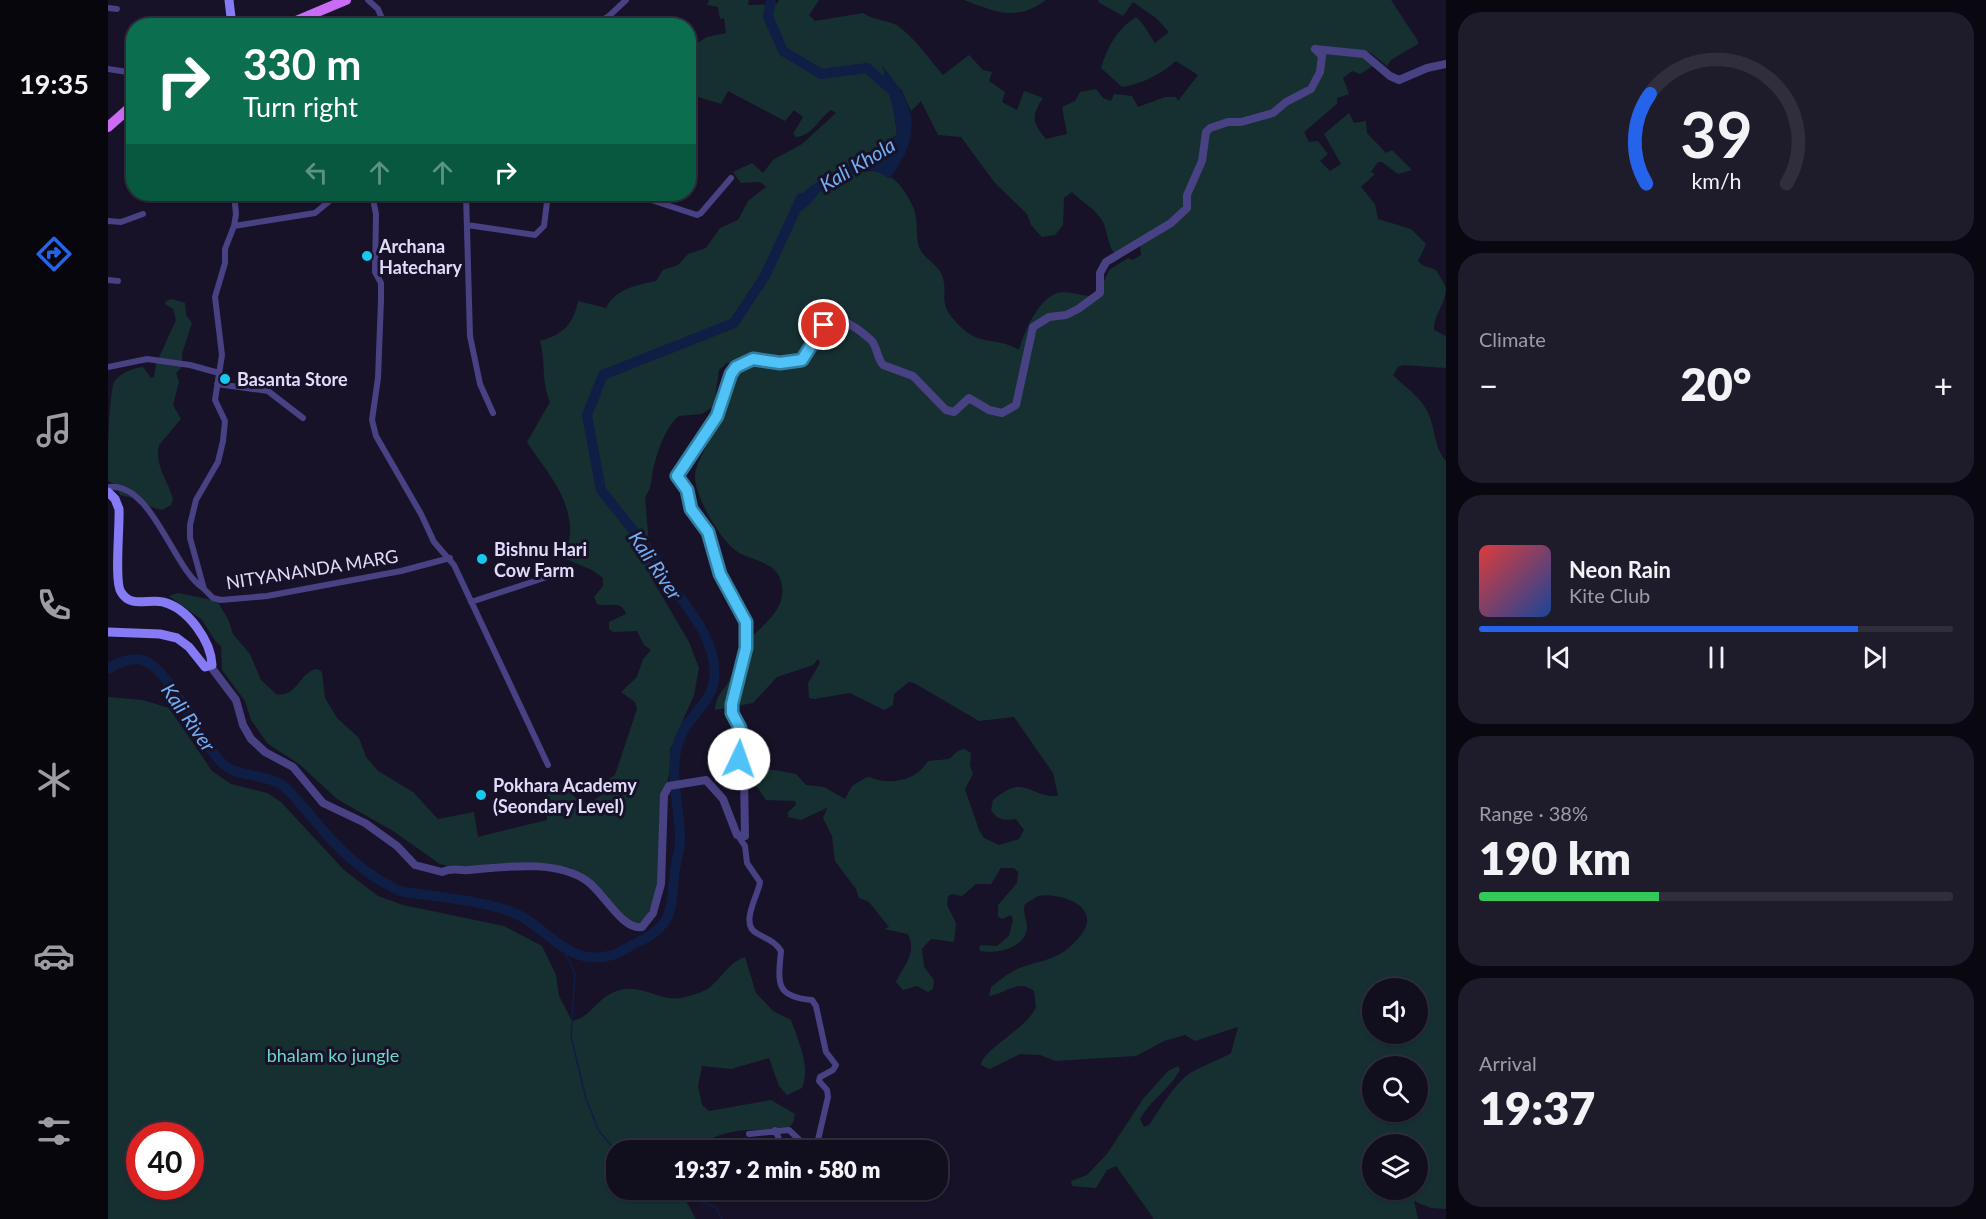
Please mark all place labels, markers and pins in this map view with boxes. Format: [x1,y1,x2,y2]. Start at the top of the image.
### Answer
place label: Archana Hatechary [378,235,463,278]
marker: Archana Hatechary [360,249,374,263]
pin [798,299,849,350]
place label: Basanta Store [237,368,348,390]
marker: Basanta Store [218,372,232,386]
place label: Bishnu Hari Cow Farm [494,538,587,581]
marker: Bishnu Hari Cow Farm [475,552,489,566]
place label: Pokhara Academy (Seondary Level) [493,774,637,817]
marker: Pokhara Academy (Seondary Level) [474,788,488,802]

